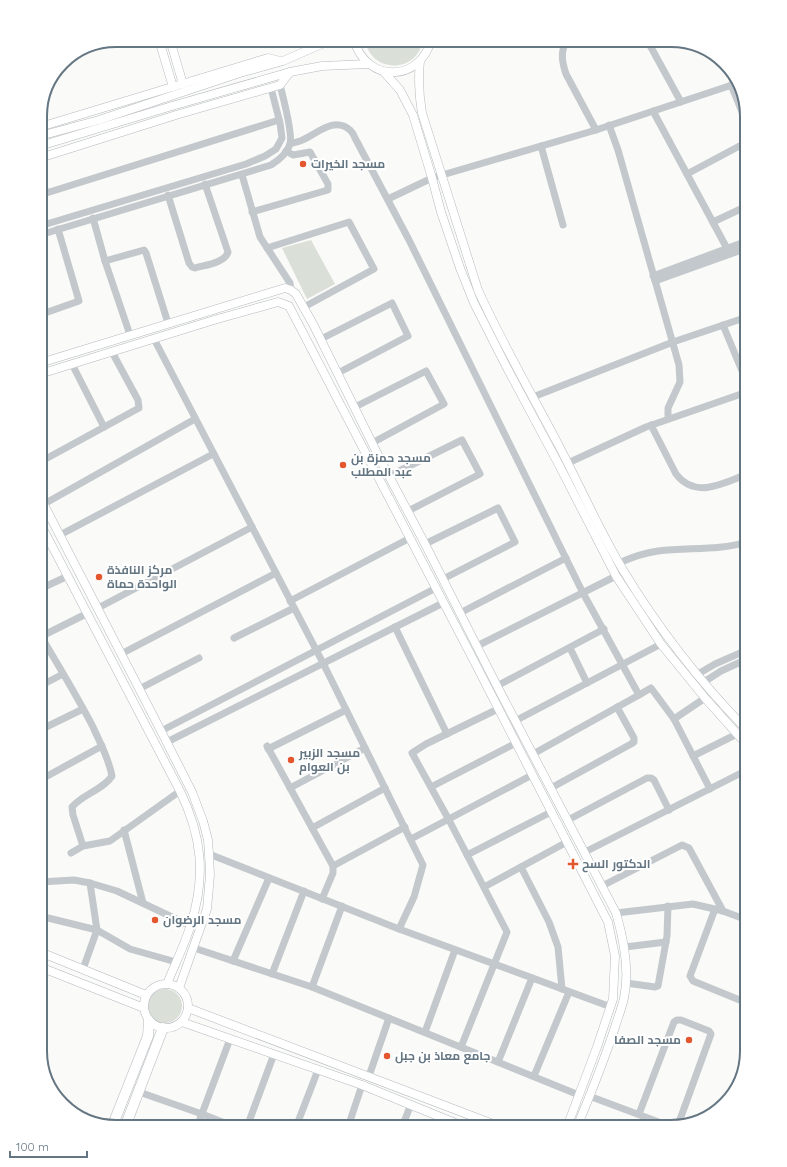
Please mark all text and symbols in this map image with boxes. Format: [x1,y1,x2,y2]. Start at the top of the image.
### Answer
place label: مسجد الخيرات [311,156,385,172]
marker: مسجد الخيرات [298,159,308,169]
place label: مسجد حمزة بن عبد المطلب [351,450,431,479]
marker: مسجد حمزة بن عبد المطلب [338,460,348,470]
place label: مركز النافذة الواحدة حماة [107,562,177,592]
marker: مركز النافذة الواحدة حماة [94,572,104,582]
place label: مسجد الزبير بن العوام [298,745,360,775]
marker: مسجد الزبير بن العوام [286,755,296,765]
place label: الدكتور السح [582,856,651,873]
marker: الدكتور السح [567,858,579,870]
place label: مسجد الرضوان [163,912,241,928]
marker: مسجد الرضوان [150,915,160,925]
place label: مسجد الصفا [614,1032,681,1047]
marker: مسجد الصفا [684,1035,694,1045]
place label: جامع معاذ بن جبل [395,1048,490,1065]
marker: جامع معاذ بن جبل [382,1051,392,1061]
scale bar [10,1133,87,1159]
text: 100 m [16,1139,49,1154]

